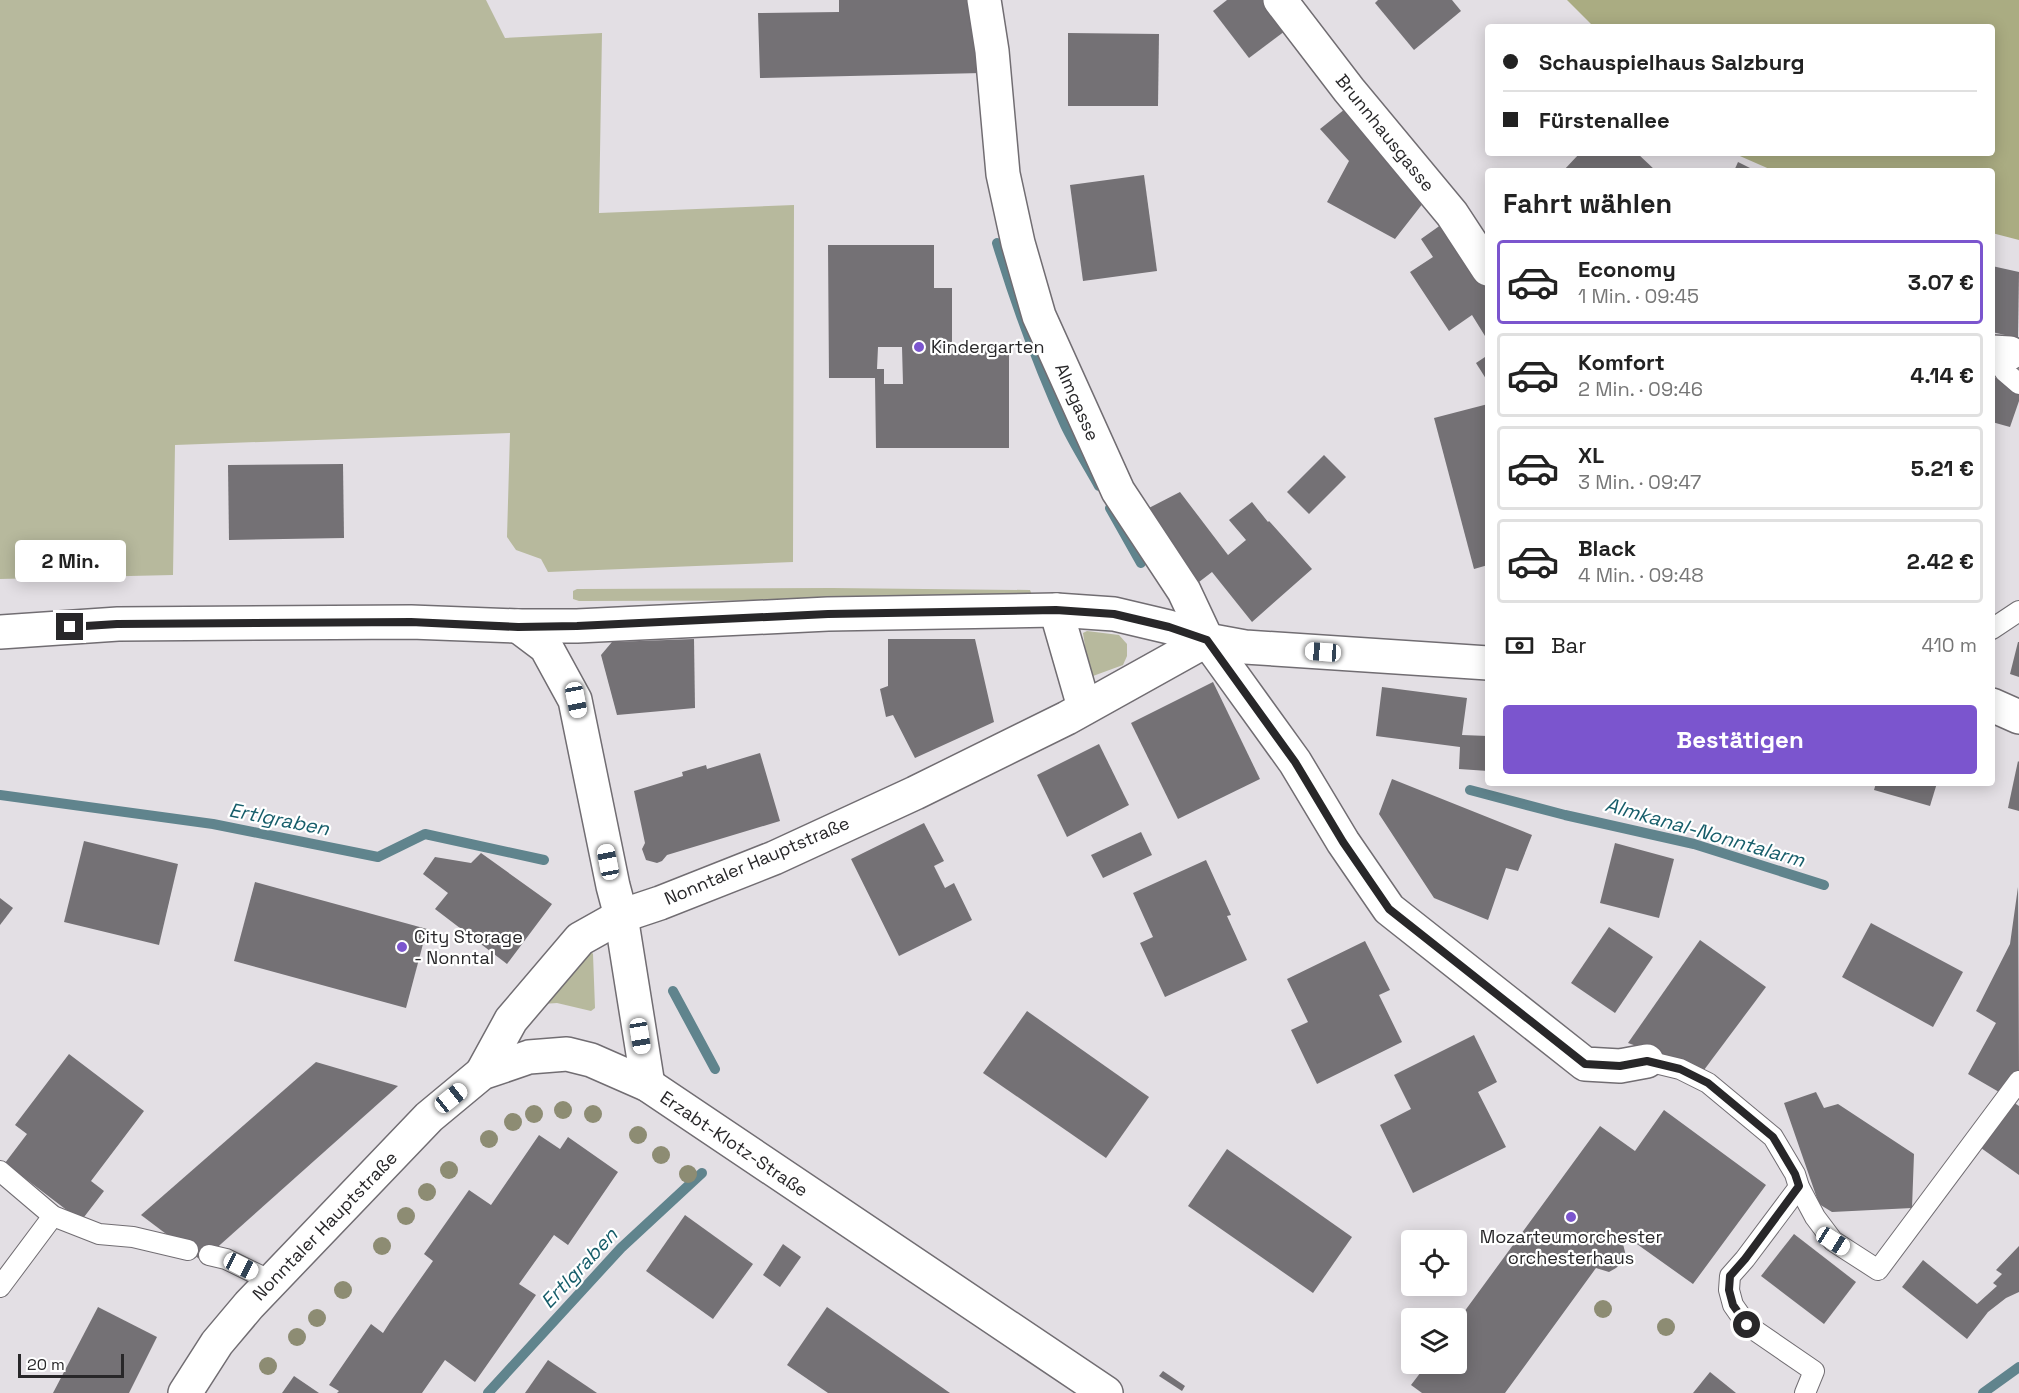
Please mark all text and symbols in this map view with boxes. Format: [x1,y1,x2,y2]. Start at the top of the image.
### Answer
text: Schauspielhaus Salzburg [1539,48,1805,76]
street label: Brunnhausgasse [1331,69,1440,196]
text: Fürstenallee [1539,106,1670,134]
text: Fahrt wählen [1503,186,1672,221]
icon: car [1506,255,1560,309]
text: Economy [1578,255,1676,283]
text: 3.07 € [1908,268,1974,296]
text: 1 Min. · 09:45 [1578,283,1699,309]
place label: Kindergarten [931,335,1044,358]
marker: Kindergarten [912,340,926,354]
icon: car [1506,348,1560,402]
text: Komfort [1578,348,1665,376]
street label: Almgasse [1050,359,1105,444]
text: 4.14 € [1910,361,1974,389]
text: 2 Min. · 09:46 [1578,376,1703,402]
icon: car [1506,441,1560,495]
text: XL [1578,441,1604,469]
text: 5.21 € [1911,454,1974,482]
text: 3 Min. · 09:47 [1578,469,1701,495]
icon: car [1506,534,1560,588]
text: Black [1578,534,1636,562]
callout: 2 Min. [14,540,125,582]
text: 2.42 € [1907,547,1974,575]
text: 2 Min. [41,548,100,574]
text: 4 Min. · 09:48 [1578,562,1704,588]
route end [56,613,83,640]
icon: cash [1503,629,1536,662]
text: Bar [1551,631,1587,659]
text: 410 m [1921,632,1977,658]
car [1304,642,1342,662]
car [564,681,588,719]
button: Bestätigen [1503,705,1977,774]
water label: Almkanal-Nonntalarm [1602,791,1808,873]
water label: Ertlgraben [227,797,332,842]
street label: Nonntaler Hauptstraße [661,811,853,910]
car [596,843,620,881]
place label: City Storage - Nonntal [414,925,523,969]
marker: City Storage - Nonntal [395,940,409,954]
car [628,1017,652,1055]
car [431,1080,471,1116]
street label: Erzabt-Klotz-Straße [656,1086,813,1202]
street label: Nonntaler Hauptstraße [247,1146,402,1305]
marker: Mozarteumorchester orchesterhaus [1564,1210,1578,1224]
water label: Ertlgraben [535,1222,624,1314]
car [1813,1224,1853,1258]
place label: Mozarteumorchester orchesterhaus [1480,1225,1663,1269]
map controls [1401,1230,1467,1374]
button: locate [1401,1230,1467,1296]
car [221,1250,261,1282]
button: layers [1401,1308,1467,1374]
route start [1733,1311,1760,1338]
scale bar [18,1351,124,1378]
text: 20 m [27,1354,65,1375]

